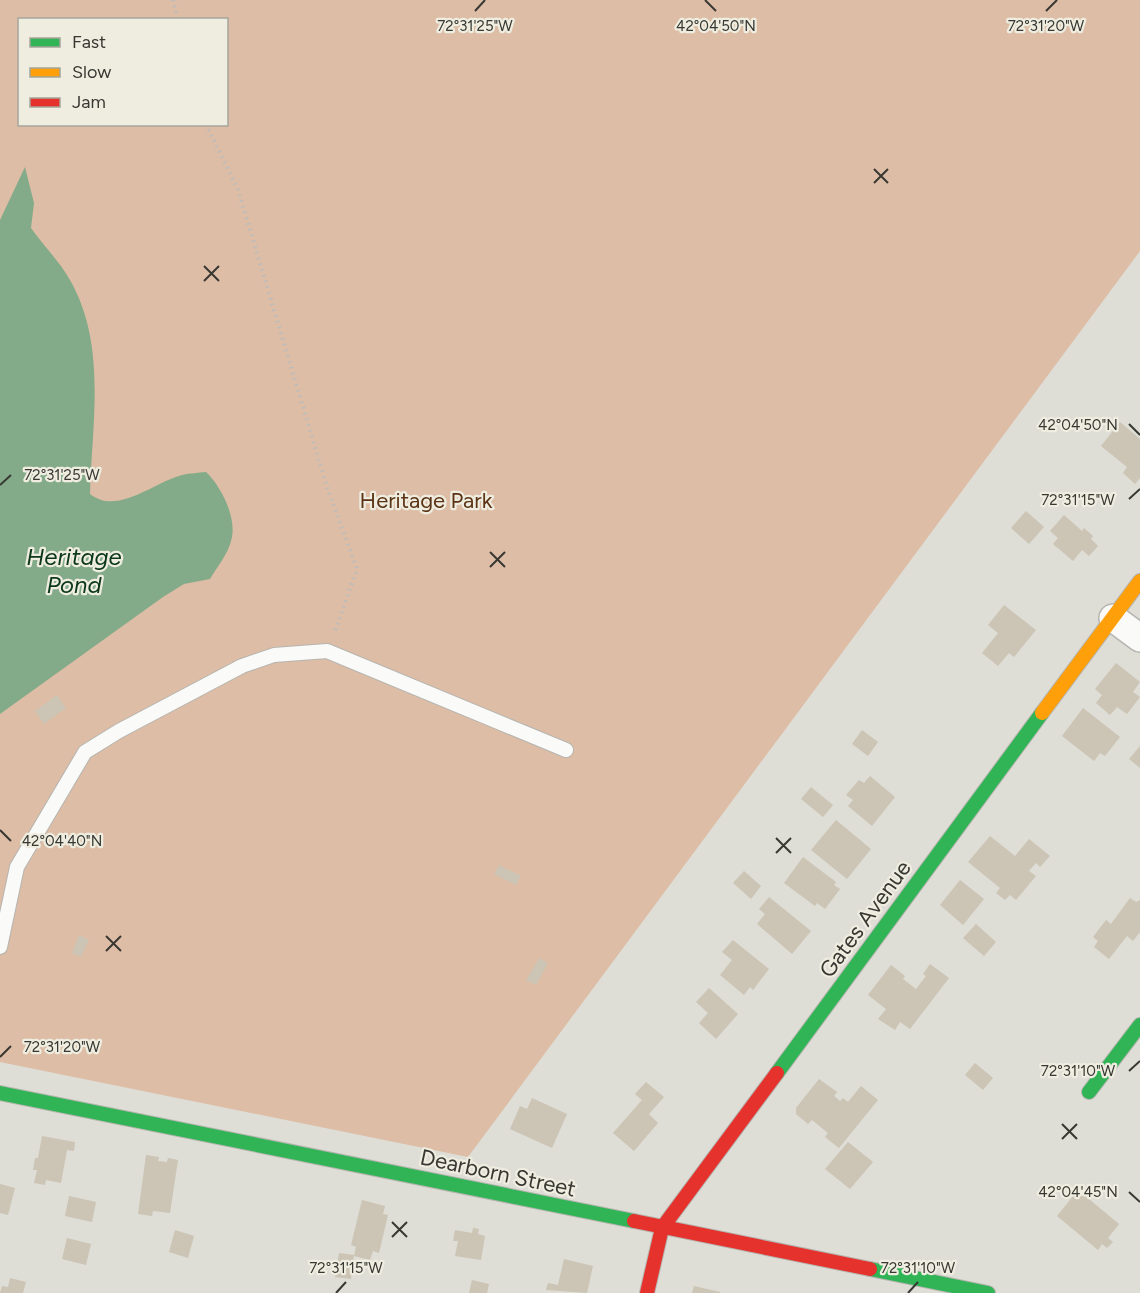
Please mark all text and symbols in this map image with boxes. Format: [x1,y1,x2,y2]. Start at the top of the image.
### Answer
text: 72°31'25"W [437,17,513,35]
text: 42°04'50"N [676,17,756,35]
text: 72°31'20"W [1008,17,1085,35]
legend [18,18,228,126]
text: Fast [72,31,106,53]
text: Slow [72,61,111,83]
text: Jam [72,91,106,113]
text: 42°04'50"N [1038,416,1118,434]
text: 72°31'25"W [24,466,100,484]
park label: Heritage Park [360,487,493,514]
text: 72°31'15"W [1041,491,1115,509]
water label: Heritage Pond [26,542,122,599]
text: 42°04'40"N [22,832,102,850]
street label: Gates Avenue [813,855,917,983]
text: 72°31'20"W [24,1038,101,1056]
text: 72°31'10"W [1041,1062,1116,1080]
street label: Dearborn Street [418,1143,578,1203]
text: 42°04'45"N [1038,1183,1118,1201]
text: 72°31'15"W [309,1259,383,1277]
text: 72°31'10"W [881,1259,956,1277]

